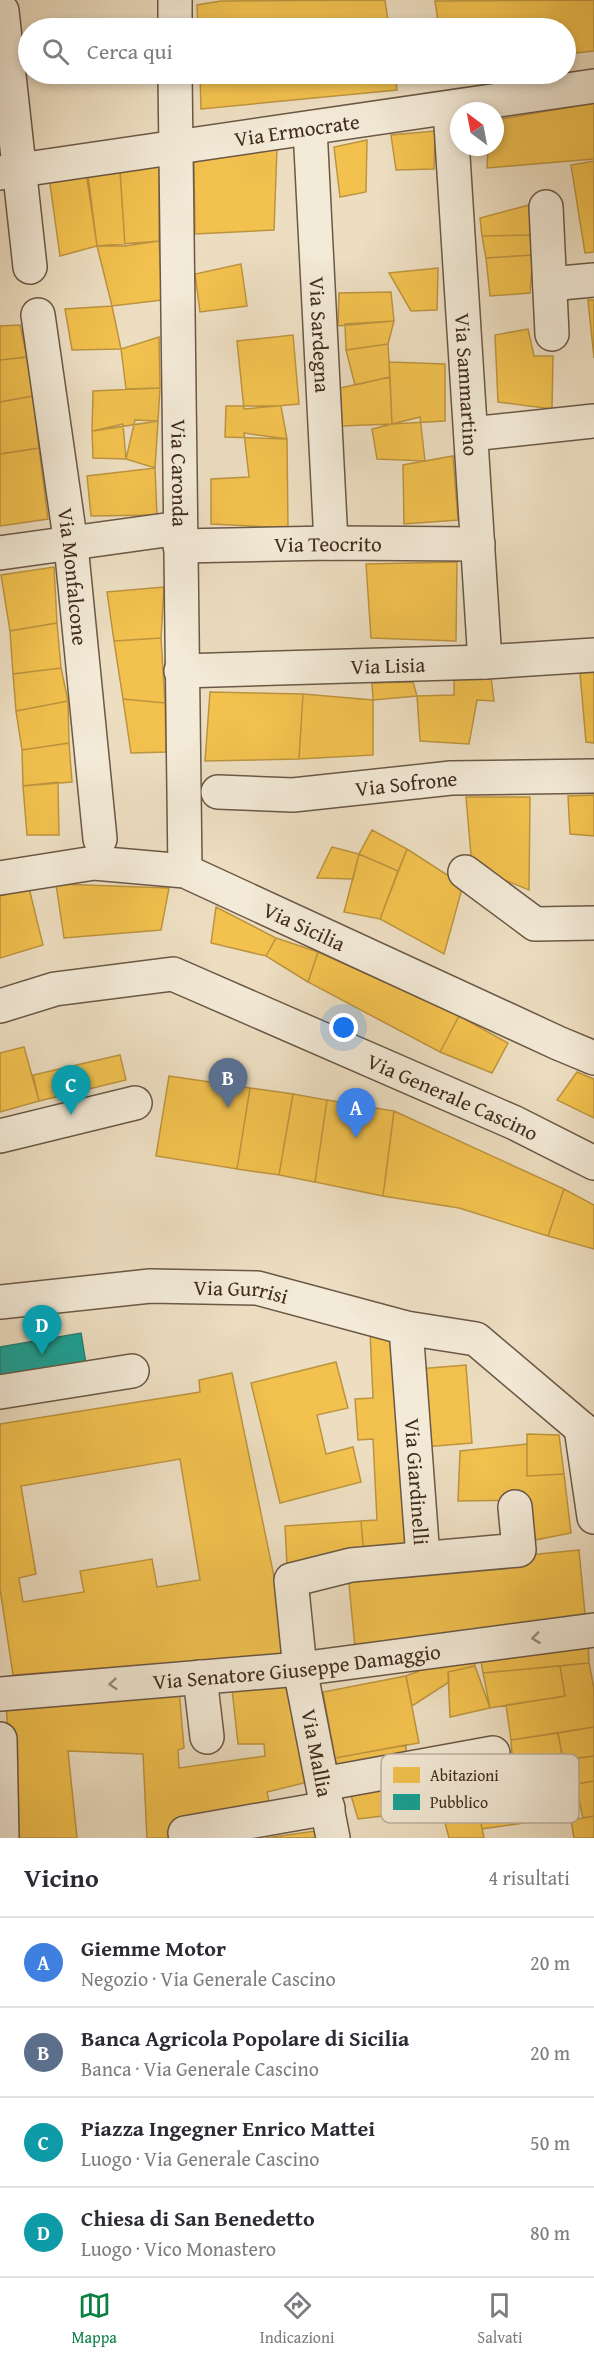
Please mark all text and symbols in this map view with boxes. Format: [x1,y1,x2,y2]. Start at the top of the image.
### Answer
search box [18,18,576,84]
icon: search [39,35,72,68]
text: Cerca qui [87,35,173,67]
north arrow [450,102,504,156]
street label: Via Ermocrate [232,105,362,154]
street label: Via Sardegna [302,276,339,394]
street label: Via Sammartino [447,312,487,457]
street label: Via Caronda [164,419,196,527]
street label: Via Monfalcone [50,506,96,647]
street label: Via Teocrito [274,527,382,560]
street label: Via Lisia [350,648,426,681]
street label: Via Sofrone [354,762,458,804]
street label: Via Sicilia [258,894,351,958]
your location [329,1013,358,1042]
street label: Via Generale Cascino [362,1045,544,1148]
pin: B [208,1058,248,1108]
pin: C [52,1066,90,1115]
pin: A [336,1088,376,1138]
street label: Via Gurrisi [193,1271,292,1311]
pin: D [22,1306,62,1355]
street label: Via Giardinelli [397,1417,438,1546]
one-way arrow [531,1631,541,1644]
street label: Via Senatore Giuseppe Damaggio [151,1635,442,1697]
one-way arrow [108,1677,117,1690]
street label: Via Mallia [293,1706,341,1800]
legend [381,1754,579,1823]
text: Abitazioni [430,1763,499,1787]
text: Pubblico [430,1790,488,1814]
text: Vicino [24,1858,99,1897]
text: 4 risultati [489,1863,570,1892]
text: Giemme Motor [81,1932,226,1964]
text: A [37,1948,50,1977]
text: 20 m [530,1948,570,1977]
text: Negozio · Via Generale Cascino [81,1964,336,1993]
text: Banca Agricola Popolare di Sicilia [81,2022,409,2054]
text: B [37,2038,50,2067]
text: 20 m [530,2038,570,2067]
text: Banca · Via Generale Cascino [81,2054,319,2083]
text: Piazza Ingegner Enrico Mattei [81,2112,375,2144]
text: C [38,2128,49,2157]
text: 50 m [530,2128,570,2157]
text: Luogo · Via Generale Cascino [81,2144,320,2173]
text: Chiesa di San Benedetto [81,2202,315,2234]
text: D [37,2218,50,2247]
text: 80 m [530,2218,570,2247]
text: Luogo · Vico Monastero [81,2234,276,2263]
tab: Mappa [71,2289,117,2349]
tab: Indicazioni [260,2289,335,2349]
tab: Salvati [477,2289,523,2349]

